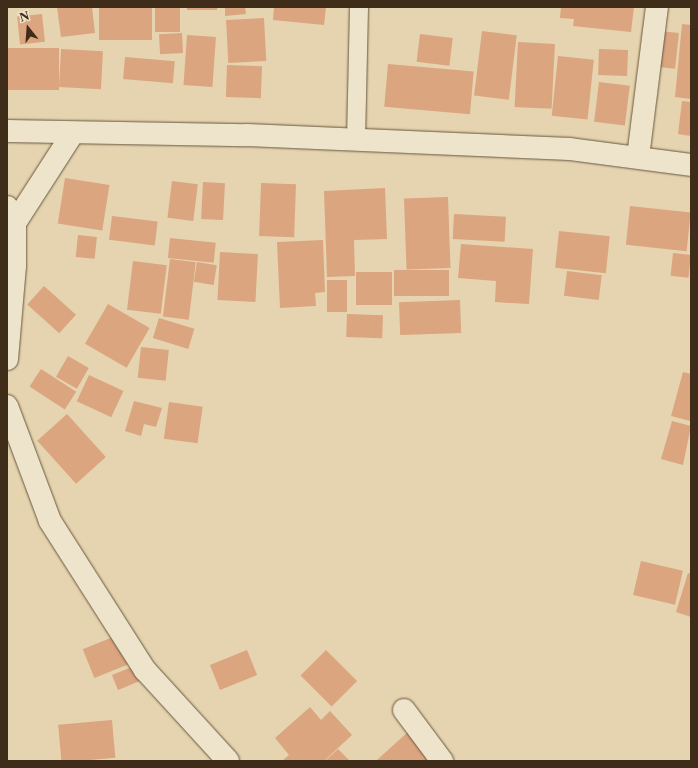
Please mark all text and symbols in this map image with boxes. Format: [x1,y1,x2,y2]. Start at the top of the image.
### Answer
north arrow [8,8,48,48]
text: N [18,8,31,25]

